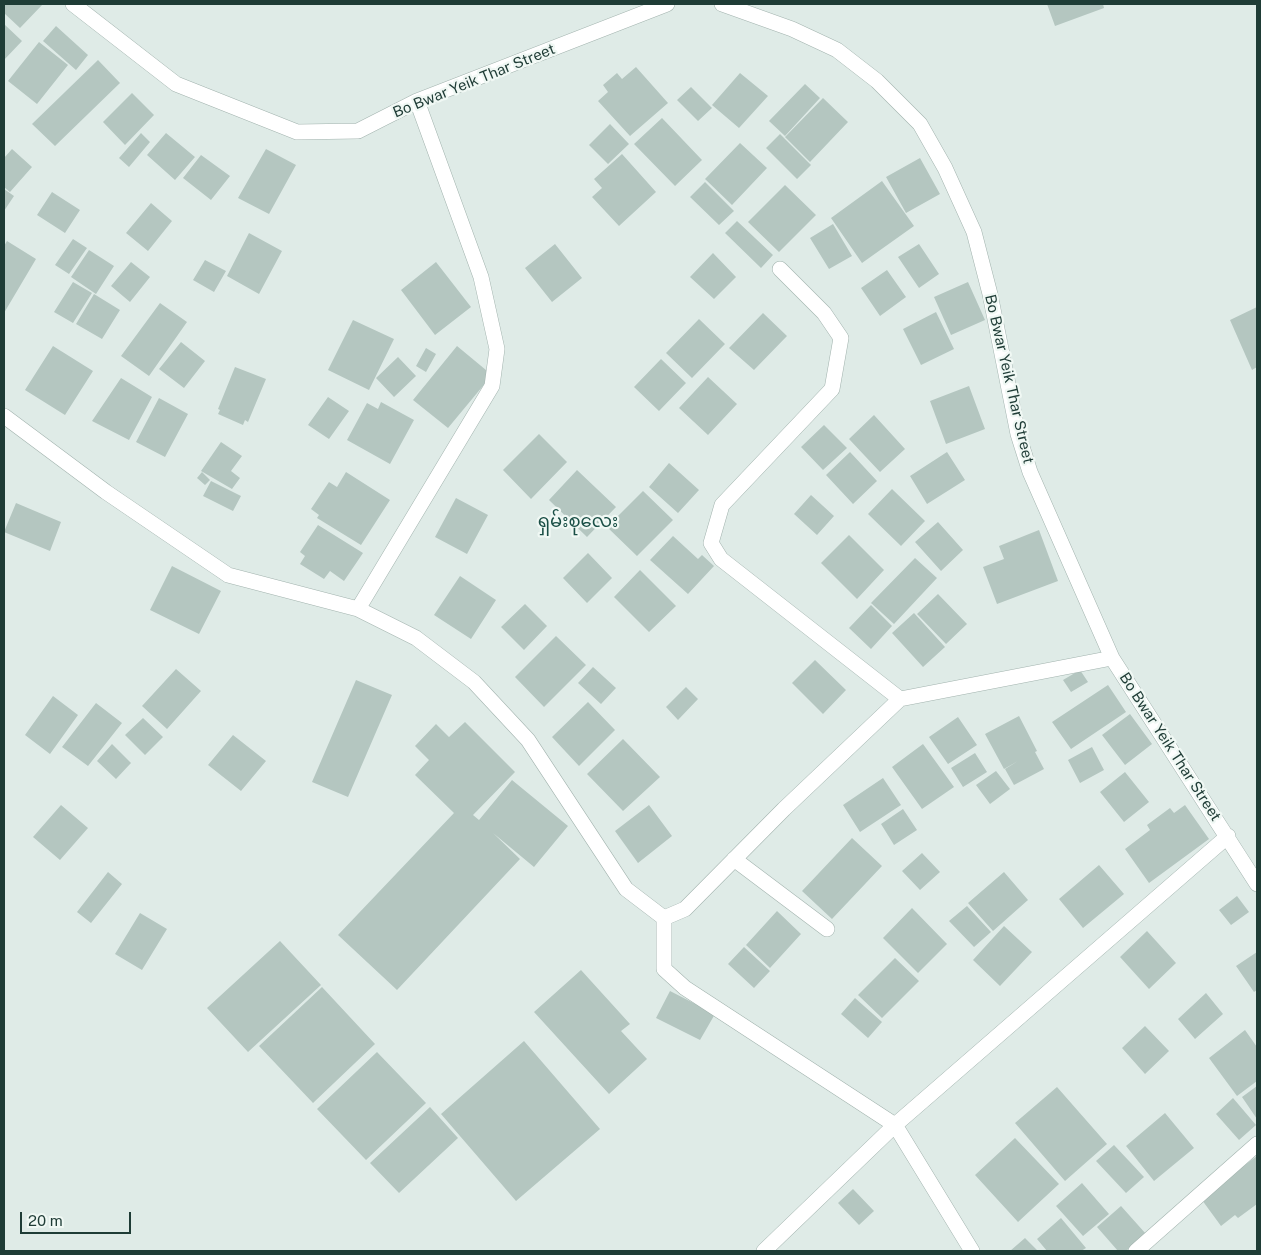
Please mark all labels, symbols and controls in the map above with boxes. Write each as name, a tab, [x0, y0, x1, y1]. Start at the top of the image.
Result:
street label: Bo Bwar Yeik Thar Street	[390, 40, 558, 122]
street label: Bo Bwar Yeik Thar Street	[981, 293, 1037, 465]
district label: ရှမ်းစုလေး	[538, 510, 618, 532]
street label: Bo Bwar Yeik Thar Street	[1115, 669, 1225, 825]
scale bar	[22, 1202, 134, 1234]
text: 20 m	[28, 1212, 63, 1229]

